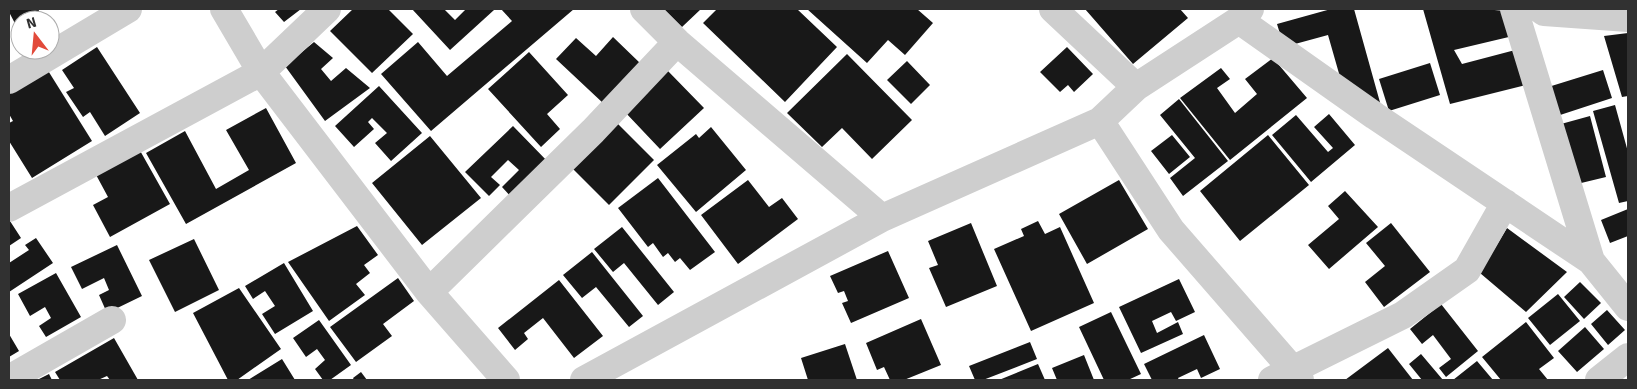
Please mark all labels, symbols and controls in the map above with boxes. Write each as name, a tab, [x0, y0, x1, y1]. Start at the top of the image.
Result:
north arrow	[10, 10, 60, 60]
text: N	[25, 13, 39, 32]

